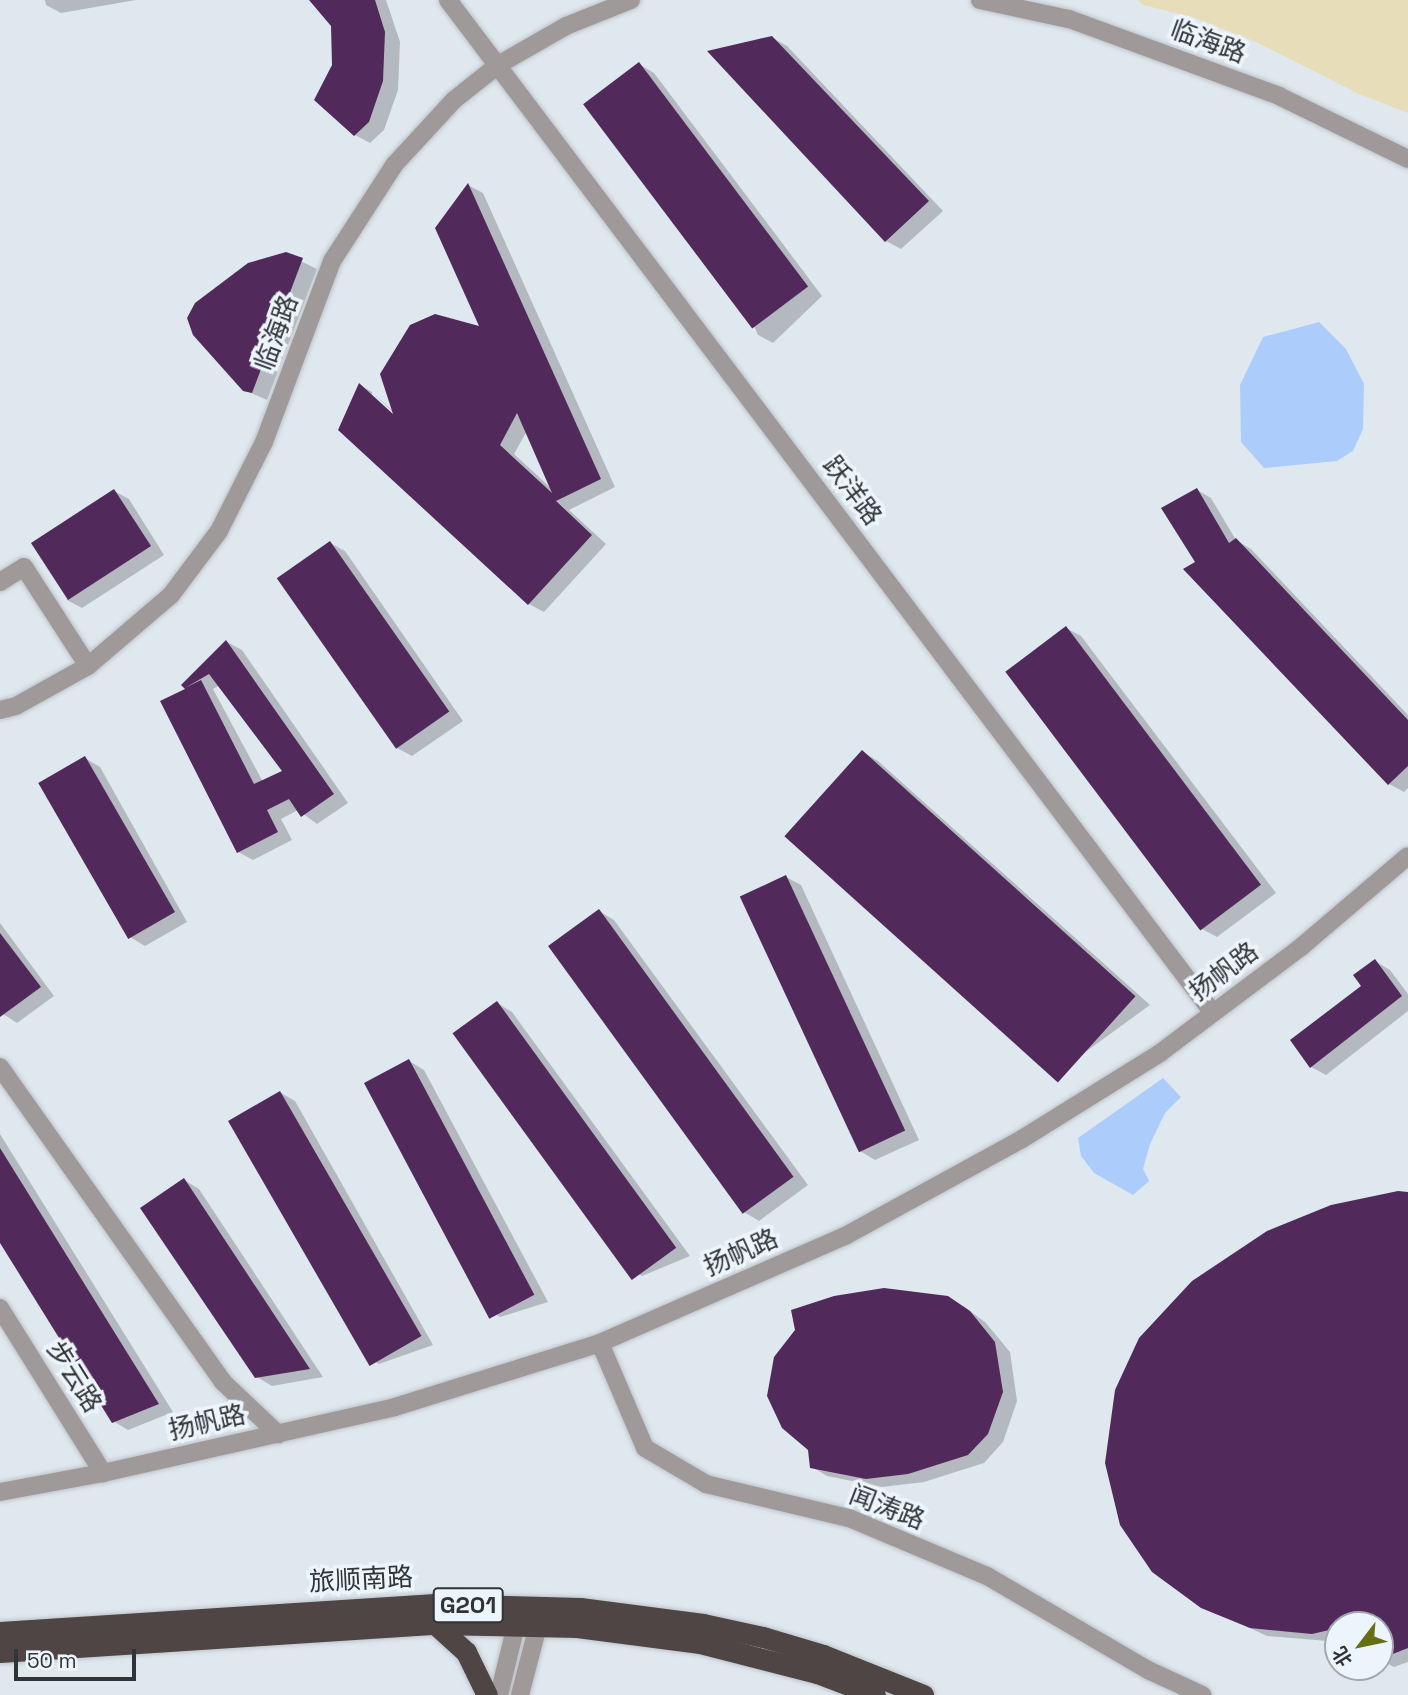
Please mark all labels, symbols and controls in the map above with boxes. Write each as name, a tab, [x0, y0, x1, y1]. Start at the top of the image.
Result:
street label: 临海路	[1166, 14, 1250, 70]
street label: 临海路	[249, 291, 305, 375]
street label: 跃洋路	[816, 450, 888, 532]
street label: 扬帆路	[1183, 936, 1265, 1008]
street label: 扬帆路	[699, 1223, 783, 1283]
street label: 步云路	[40, 1336, 108, 1418]
street label: 扬帆路	[165, 1399, 249, 1447]
street label: 闻涛路	[845, 1479, 929, 1537]
street label: 旅顺南路	[308, 1562, 414, 1598]
road number: G201	[431, 1584, 505, 1625]
north arrow	[1324, 1611, 1394, 1681]
scale bar	[18, 1636, 140, 1680]
text: 北	[1327, 1642, 1358, 1671]
text: 50 m	[27, 1647, 77, 1674]

